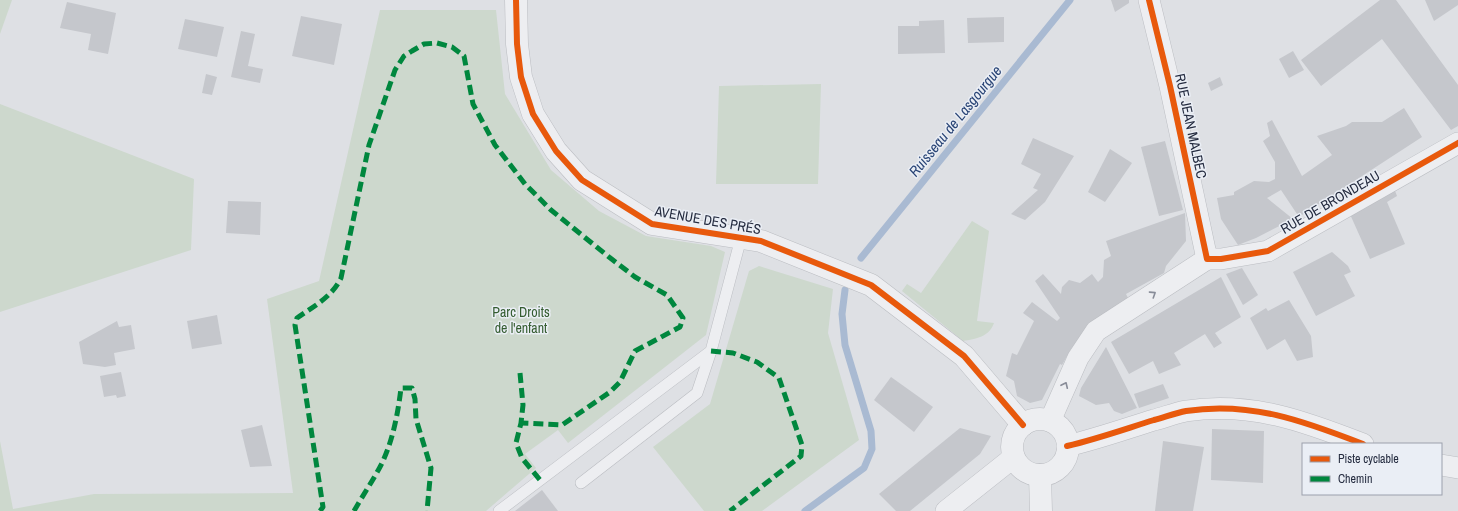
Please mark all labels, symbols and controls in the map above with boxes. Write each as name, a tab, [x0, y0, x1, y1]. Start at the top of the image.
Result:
water label: Ruisseau de Lasgourgue	[904, 61, 1007, 181]
street label: RUE JEAN MALBEC	[1171, 72, 1211, 180]
street label: RUE DE BRONDEAU	[1277, 166, 1383, 238]
street label: AVENUE DES PRÉS	[652, 202, 763, 238]
one-way arrow	[1149, 291, 1156, 299]
park label: Parc Droits de l'enfant	[492, 303, 550, 337]
one-way arrow	[1060, 382, 1068, 389]
legend	[1302, 443, 1442, 495]
text: Piste cyclable	[1338, 451, 1399, 467]
text: Chemin	[1338, 471, 1372, 487]

